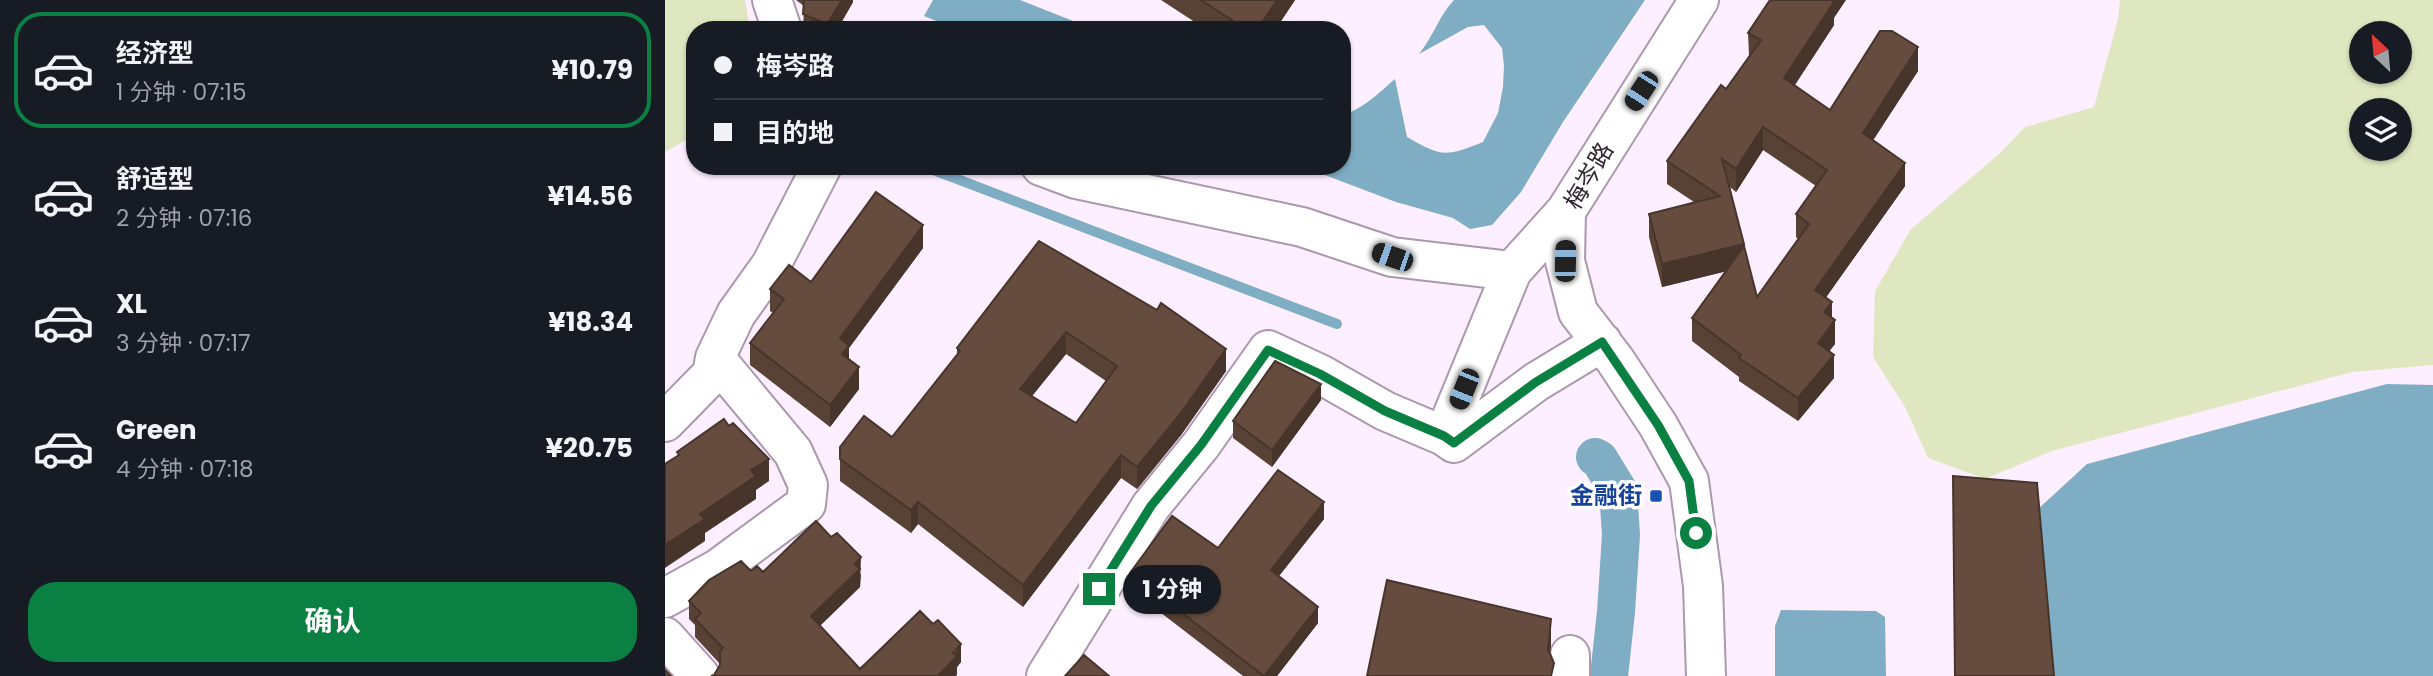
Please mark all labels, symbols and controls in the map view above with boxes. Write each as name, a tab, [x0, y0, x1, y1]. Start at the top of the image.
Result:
north arrow	[2349, 21, 2411, 84]
map controls	[2349, 21, 2412, 161]
text: 经济型	[116, 35, 194, 71]
icon: car	[32, 39, 95, 102]
text: 梅岑路	[756, 48, 834, 84]
text: ¥10.79	[552, 52, 633, 88]
car	[1621, 68, 1662, 114]
text: 1 分钟 · 07:15	[116, 76, 246, 108]
button: layers	[2349, 98, 2412, 161]
text: 目的地	[756, 115, 834, 151]
street label: 梅岑路	[1556, 136, 1621, 215]
text: 舒适型	[116, 161, 194, 197]
icon: car	[32, 165, 95, 228]
text: ¥14.56	[547, 178, 633, 214]
text: 2 分钟 · 07:16	[116, 202, 252, 234]
car	[1369, 240, 1416, 274]
car	[1555, 240, 1576, 282]
text: XL	[116, 286, 147, 322]
icon: car	[32, 291, 95, 354]
text: ¥18.34	[548, 304, 633, 340]
text: 3 分钟 · 07:17	[116, 327, 251, 359]
car	[1447, 366, 1482, 412]
text: Green	[116, 412, 197, 448]
icon: car	[32, 417, 95, 480]
text: ¥20.75	[546, 430, 633, 466]
text: 4 分钟 · 07:18	[116, 453, 254, 485]
place label: 金融街	[1570, 479, 1642, 512]
marker: 金融街	[1648, 488, 1664, 504]
route start	[1680, 517, 1712, 549]
callout: 1 分钟	[1123, 564, 1221, 614]
route end	[1083, 573, 1115, 605]
text: 1 分钟	[1142, 573, 1202, 605]
button: 确认	[28, 582, 637, 662]

